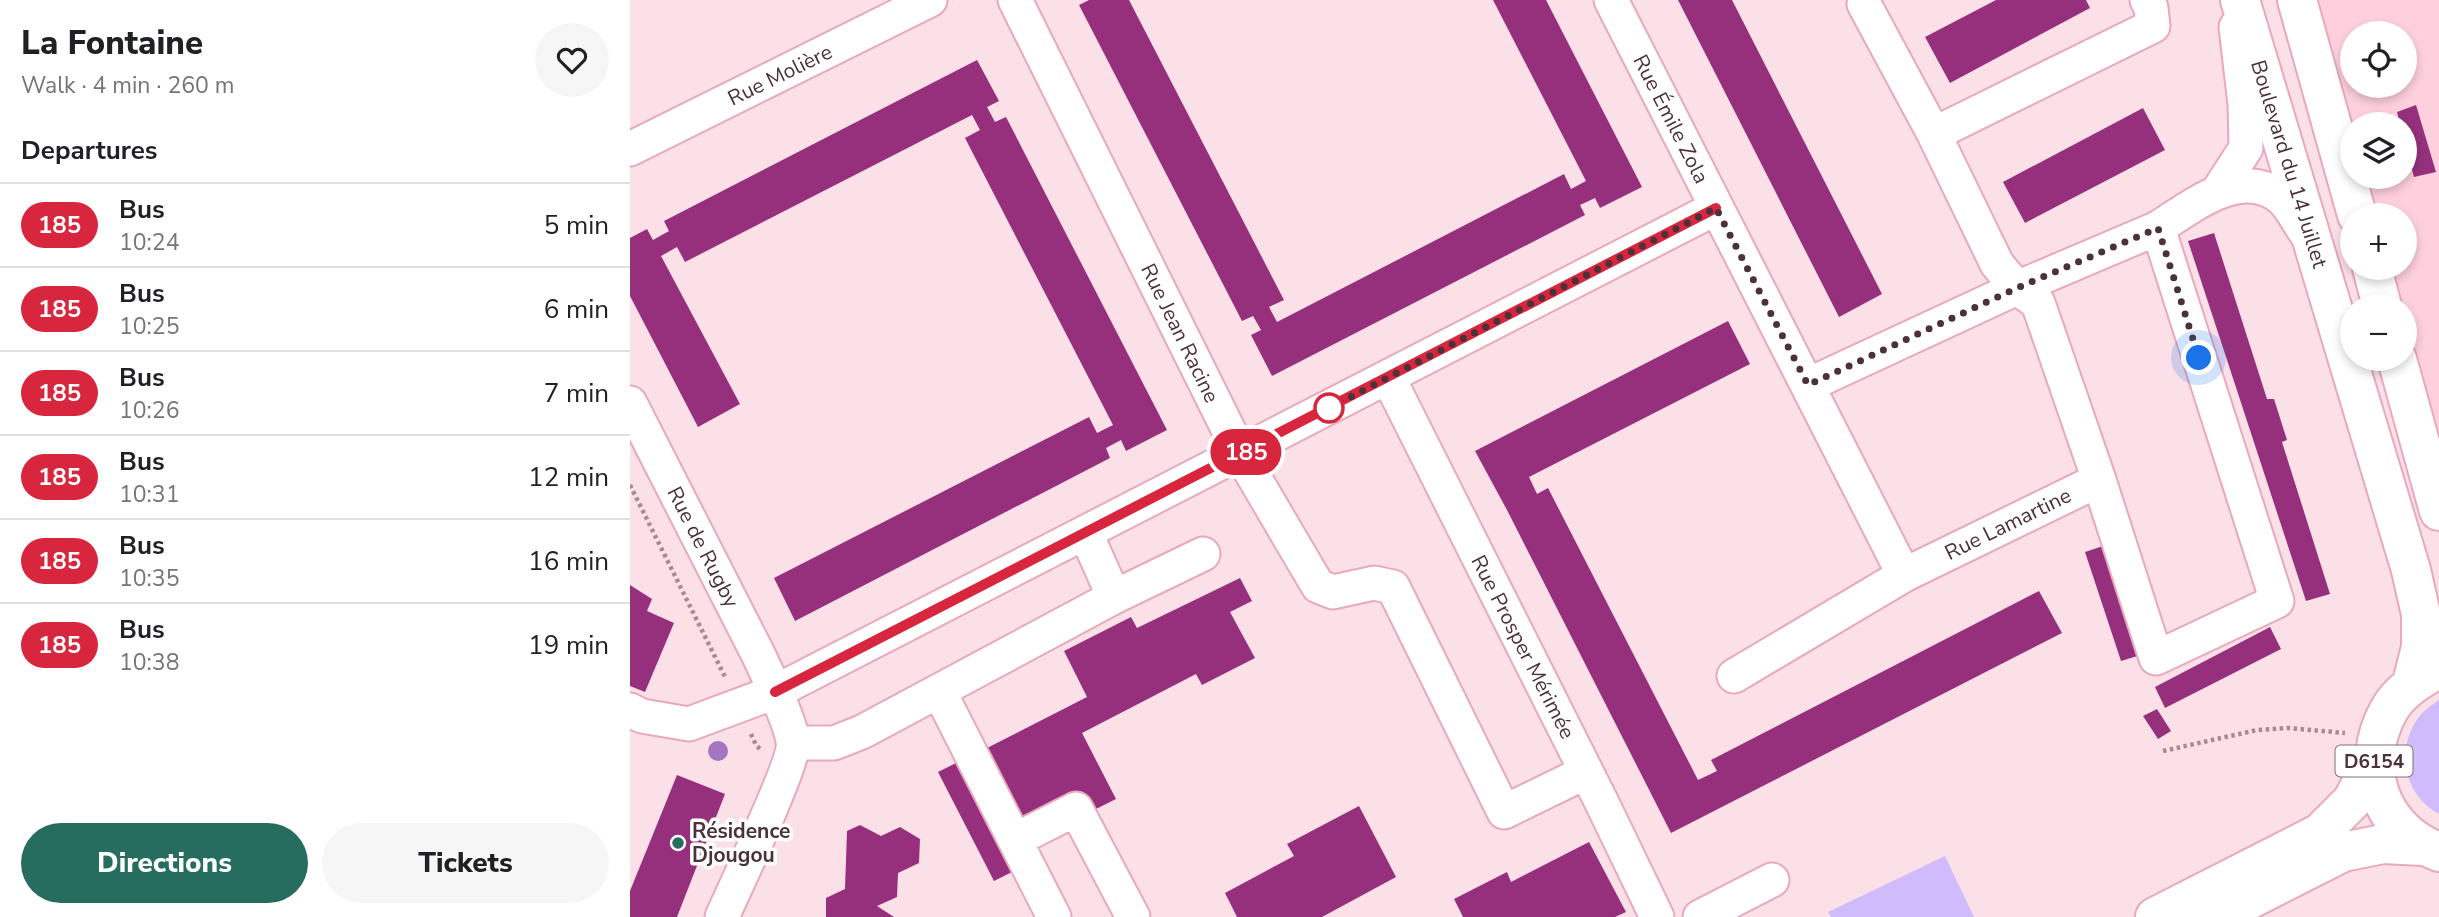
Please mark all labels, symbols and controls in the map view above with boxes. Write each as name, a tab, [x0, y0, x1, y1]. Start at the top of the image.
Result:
text: La Fontaine	[21, 21, 203, 66]
map controls	[2340, 21, 2417, 371]
button: locate	[2340, 21, 2417, 98]
button: heart	[535, 23, 609, 97]
street label: Rue Molière	[723, 38, 837, 112]
street label: Rue Émile Zola	[1626, 50, 1716, 188]
street label: Boulevard du 14 Juillet	[2244, 57, 2334, 272]
text: Walk · 4 min · 260 m	[21, 70, 234, 101]
button: layers	[2340, 112, 2417, 189]
text: Departures	[21, 133, 157, 168]
text: Bus	[119, 192, 165, 227]
button: +	[2340, 203, 2417, 280]
text: 5 min	[544, 208, 609, 243]
text: 185	[38, 209, 81, 241]
text: 10:24	[119, 227, 179, 258]
street label: Rue Jean Racine	[1134, 259, 1226, 407]
text: Bus	[119, 276, 165, 311]
text: 6 min	[544, 292, 609, 327]
text: 185	[38, 293, 81, 325]
button: −	[2340, 294, 2417, 371]
text: 10:25	[119, 311, 179, 342]
your location	[2181, 340, 2216, 375]
text: Bus	[119, 360, 165, 395]
text: 7 min	[544, 376, 609, 411]
text: 185	[38, 377, 81, 409]
unlabelled marker	[1314, 393, 1344, 423]
text: 10:26	[119, 395, 179, 426]
line badge: 185	[1206, 429, 1286, 475]
text: 185	[1224, 436, 1268, 468]
text: Bus	[119, 444, 165, 479]
text: 12 min	[528, 460, 609, 495]
text: 185	[38, 461, 81, 493]
text: 10:31	[119, 479, 179, 510]
street label: Rue Lamartine	[1940, 481, 2076, 567]
street label: Rue de Rugby	[661, 482, 746, 612]
text: Bus	[119, 528, 165, 563]
text: 16 min	[528, 544, 609, 579]
text: 185	[38, 545, 81, 577]
street label: Rue Prosper Mérimée	[1464, 550, 1582, 744]
text: 10:35	[119, 563, 179, 594]
text: Bus	[119, 612, 165, 647]
text: 19 min	[528, 628, 609, 663]
text: 185	[38, 629, 81, 661]
text: 10:38	[119, 647, 179, 678]
road number: D6154	[2336, 746, 2412, 776]
place label: Résidence Djougou	[692, 817, 790, 869]
button: Directions	[21, 823, 308, 903]
button: Tickets	[322, 823, 609, 903]
marker: Résidence Djougou	[670, 835, 686, 851]

